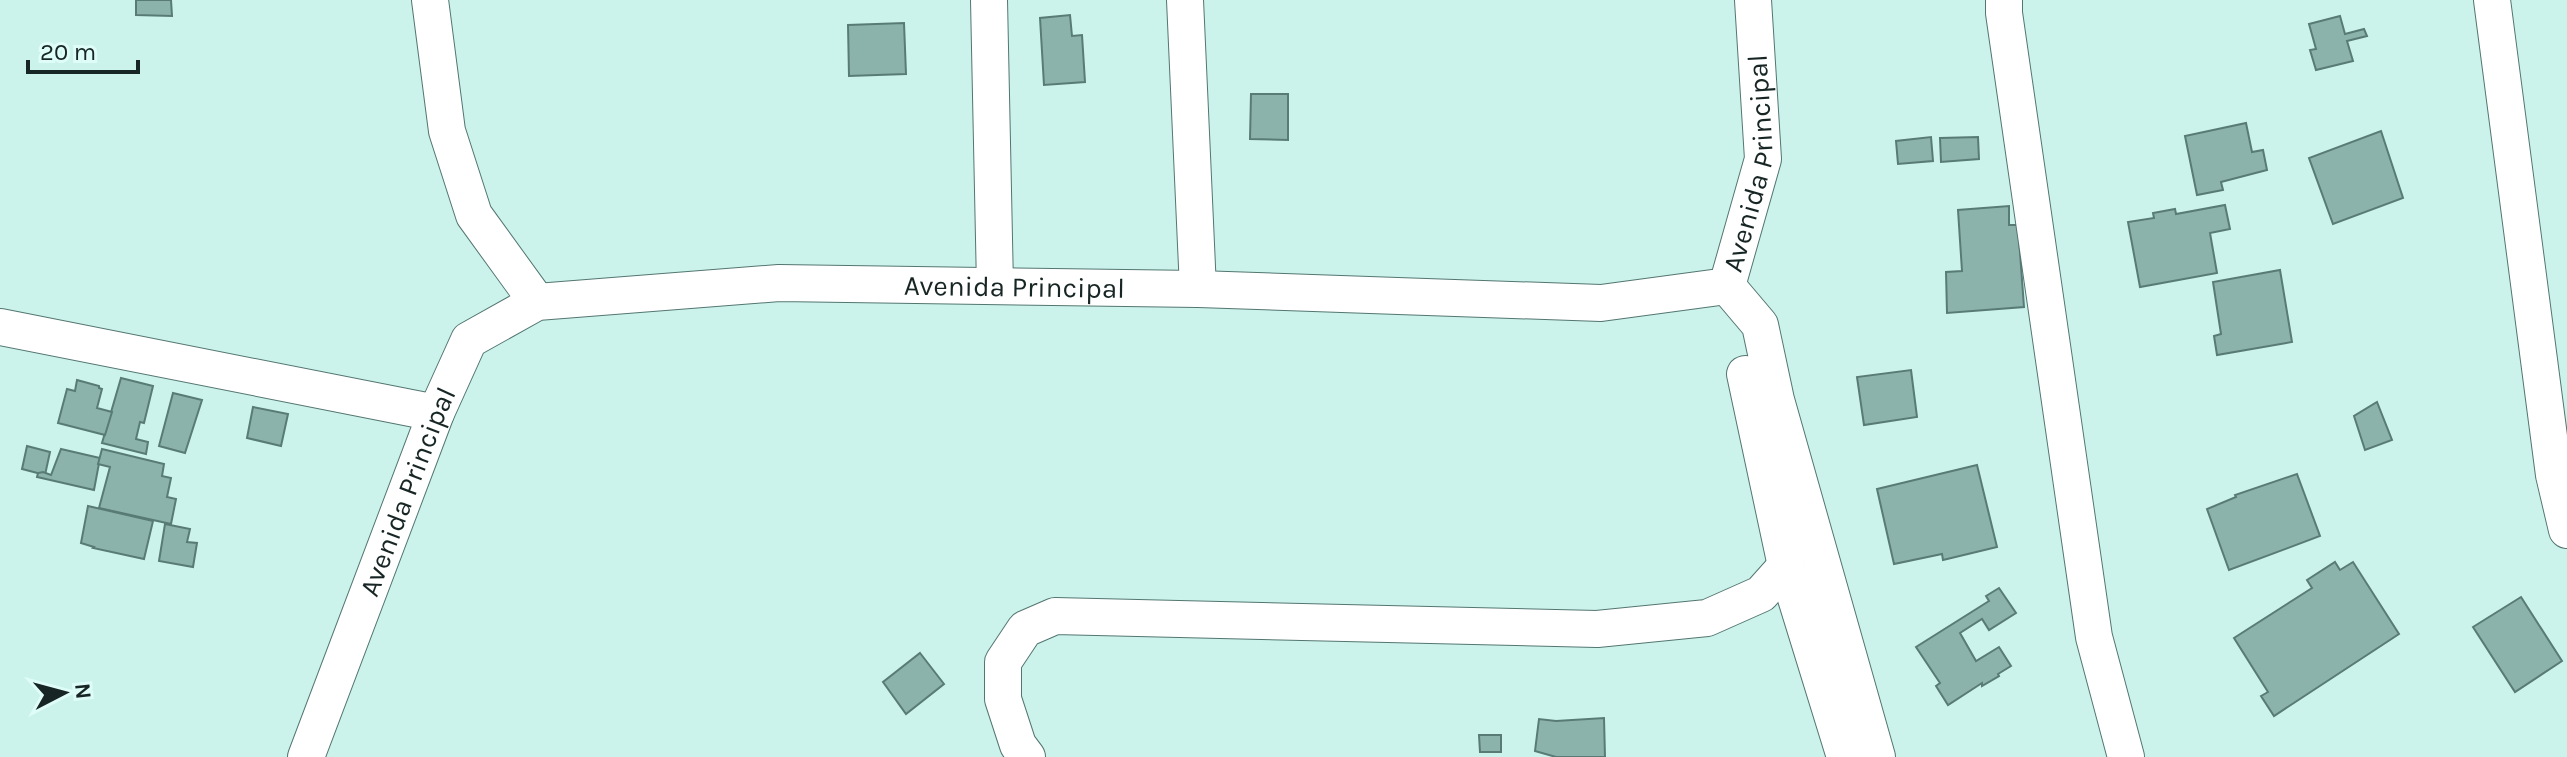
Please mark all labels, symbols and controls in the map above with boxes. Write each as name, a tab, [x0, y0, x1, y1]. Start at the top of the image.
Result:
scale bar	[28, 24, 138, 74]
text: 20 m	[40, 38, 96, 66]
street label: Avenida Principal	[1715, 53, 1781, 276]
street label: Avenida Principal	[904, 268, 1125, 304]
street label: Avenida Principal	[352, 382, 462, 601]
north arrow	[24, 653, 104, 733]
text: N	[69, 682, 97, 700]

